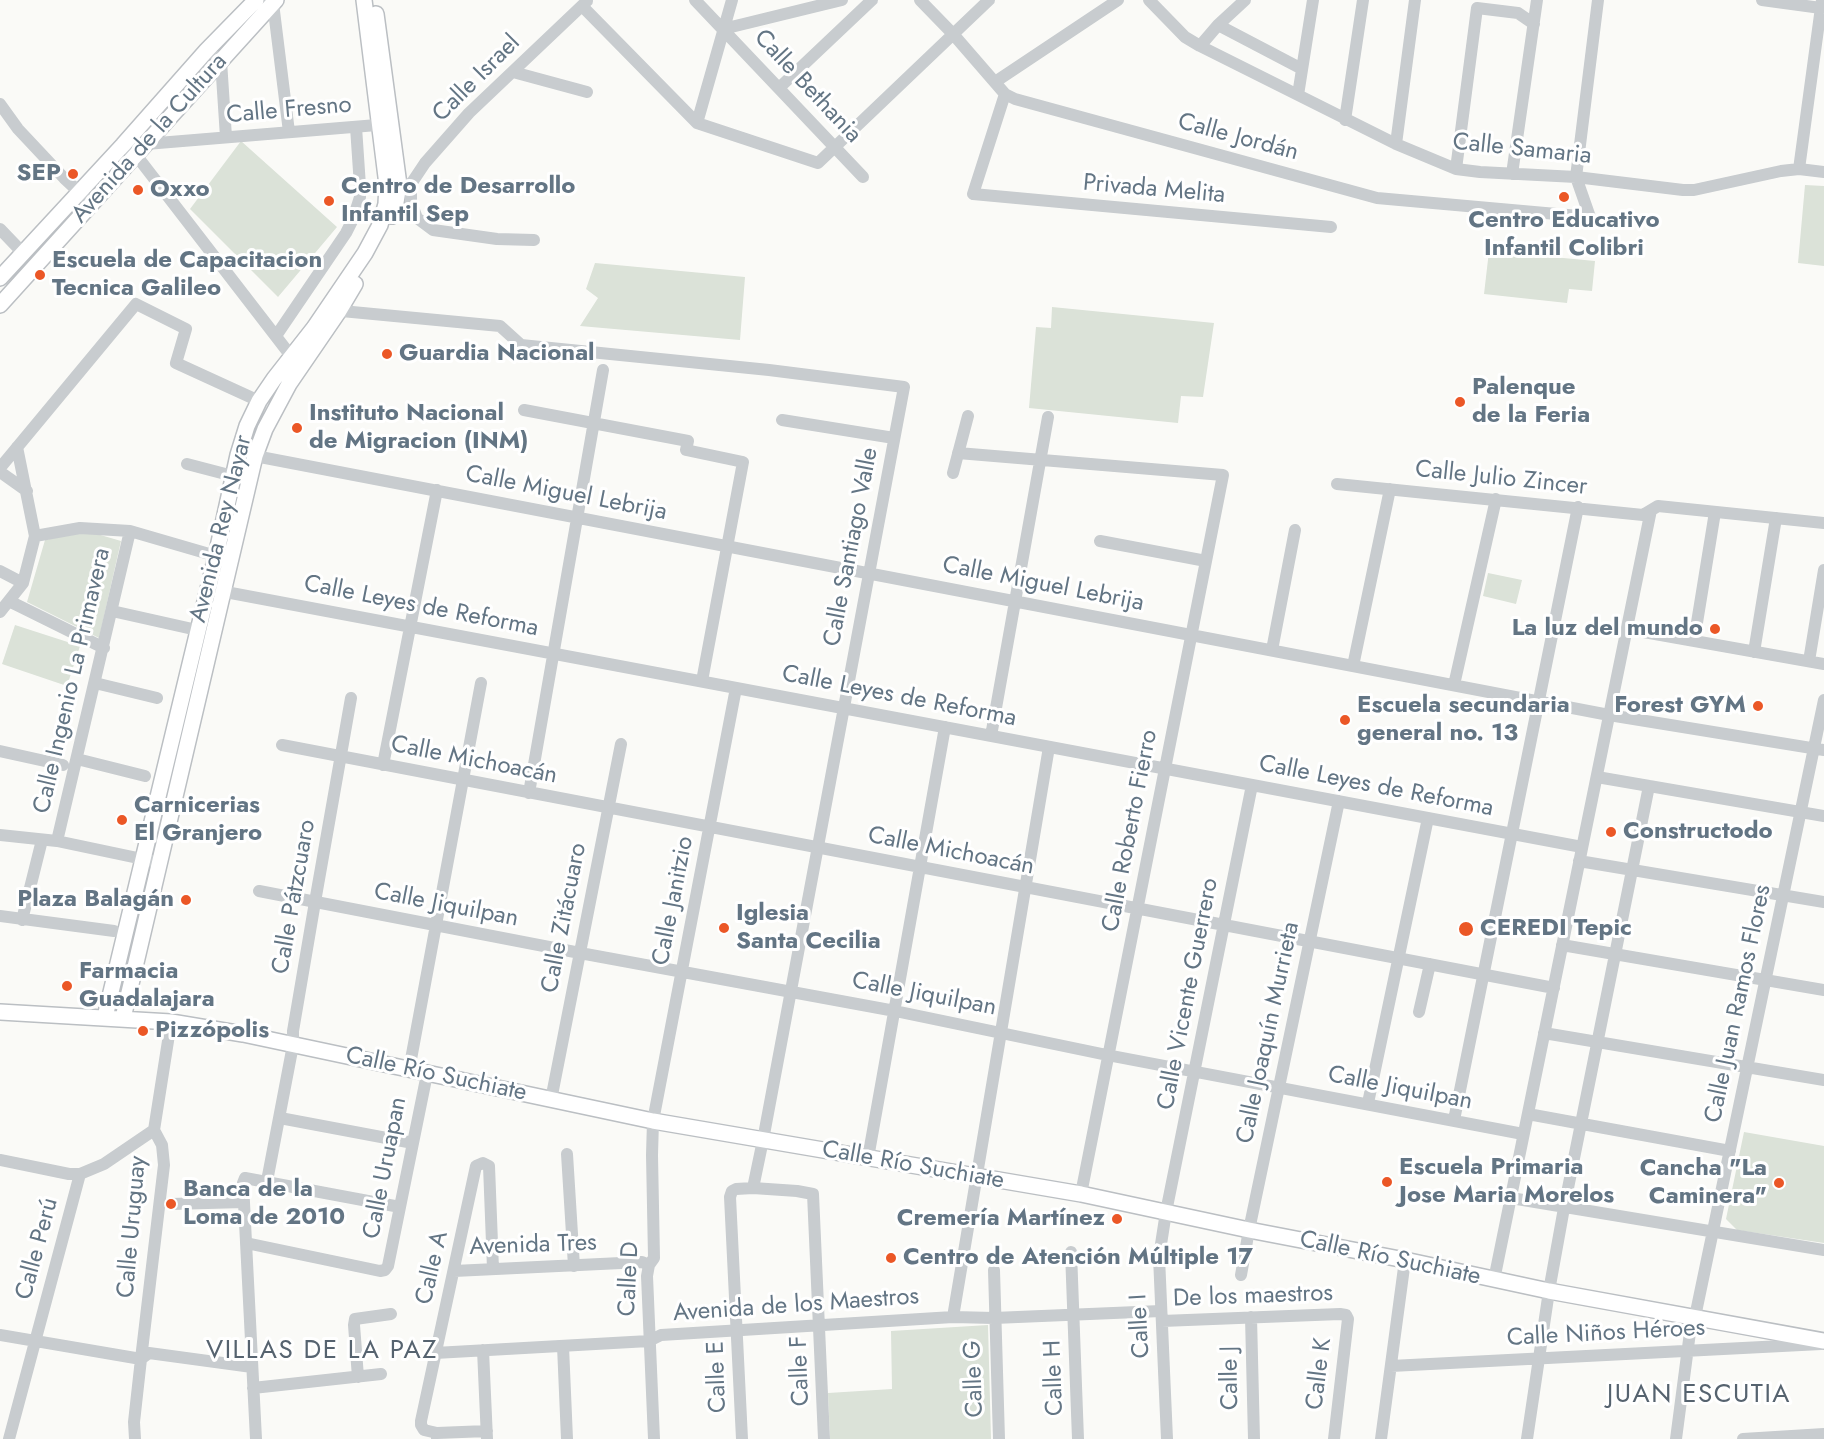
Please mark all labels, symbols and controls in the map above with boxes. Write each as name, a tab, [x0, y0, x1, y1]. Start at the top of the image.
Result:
street label: Calle Bethania	[747, 24, 867, 150]
street label: Calle Israel	[427, 29, 527, 129]
street label: Avenida de la Cultura	[66, 48, 234, 230]
street label: Calle Fresno	[225, 91, 353, 131]
street label: Calle Jordán	[1175, 108, 1301, 168]
street label: Calle Samaria	[1451, 128, 1593, 172]
place label: SEP	[17, 160, 61, 188]
marker: SEP	[66, 167, 80, 181]
street label: Privada Melita	[1082, 169, 1226, 211]
place label: Centro de Desarrollo Infantil Sep	[341, 173, 576, 229]
place label: Oxxo	[150, 176, 210, 204]
marker: Oxxo	[131, 183, 145, 197]
marker: Centro Educativo Infantil Colibri	[1557, 190, 1571, 204]
marker: Centro de Desarrollo Infantil Sep	[322, 194, 336, 208]
place label: Centro Educativo Infantil Colibri	[1468, 207, 1660, 263]
place label: Escuela de Capacitacion Tecnica Galileo	[52, 247, 322, 303]
marker: Escuela de Capacitacion Tecnica Galileo	[33, 268, 47, 282]
place label: Guardia Nacional	[399, 340, 595, 368]
marker: Guardia Nacional	[380, 347, 394, 361]
place label: Palenque de la Feria	[1472, 374, 1590, 430]
marker: Palenque de la Feria	[1453, 395, 1467, 409]
place label: Instituto Nacional de Migracion (INM)	[309, 400, 528, 456]
marker: Instituto Nacional de Migracion (INM)	[290, 421, 304, 435]
street label: Avenida Rey Nayar	[185, 432, 259, 626]
street label: Calle Santiago Valle	[819, 445, 885, 649]
street label: Calle Julio Zincer	[1413, 456, 1589, 502]
street label: Calle Miguel Lebrija	[463, 460, 669, 528]
street label: Calle Ingenio La Primavera	[28, 546, 118, 816]
street label: Calle Miguel Lebrija	[940, 551, 1146, 619]
street label: Calle Leyes de Reforma	[301, 570, 541, 644]
place label: La luz del mundo	[1512, 615, 1703, 643]
marker: La luz del mundo	[1708, 622, 1722, 636]
street label: Calle Leyes de Reforma	[779, 660, 1019, 734]
place label: Escuela secundaria general no. 13	[1357, 692, 1570, 748]
place label: Forest GYM	[1614, 692, 1746, 720]
marker: Forest GYM	[1751, 699, 1765, 713]
marker: Escuela secundaria general no. 13	[1338, 713, 1352, 727]
street label: Calle Roberto Fierro	[1097, 728, 1165, 934]
street label: Calle Michoacán	[388, 731, 560, 791]
street label: Calle Leyes de Reforma	[1256, 750, 1496, 824]
place label: Carnicerias El Granjero	[134, 792, 262, 848]
marker: Carnicerias El Granjero	[115, 813, 129, 827]
street label: Calle Pátzcuaro	[267, 817, 323, 977]
place label: Constructodo	[1623, 818, 1773, 846]
street label: Calle Michoacán	[865, 822, 1037, 882]
marker: Constructodo	[1604, 825, 1618, 839]
street label: Calle Janitzio	[647, 834, 701, 968]
street label: Calle Zitácuaro	[536, 841, 594, 995]
street label: Calle Vicente Guerrero	[1152, 876, 1226, 1112]
street label: Calle Jiquilpan	[371, 878, 521, 934]
street label: Calle Juan Ramos Flores	[1700, 882, 1778, 1126]
place label: Plaza Balagán	[17, 886, 174, 914]
marker: Plaza Balagán	[179, 893, 193, 907]
place label: Iglesia Santa Cecilia	[736, 900, 881, 956]
place label: CEREDI Tepic	[1480, 915, 1632, 943]
street label: Calle Joaquín Murrieta	[1231, 920, 1307, 1146]
marker: CEREDI Tepic	[1457, 920, 1475, 938]
marker: Iglesia Santa Cecilia	[717, 921, 731, 935]
place label: Farmacia Guadalajara	[79, 958, 215, 1014]
street label: Calle Jiquilpan	[849, 967, 999, 1023]
marker: Farmacia Guadalajara	[60, 979, 74, 993]
place label: Pizzópolis	[155, 1017, 269, 1045]
marker: Pizzópolis	[136, 1024, 150, 1038]
street label: Calle Río Suchiate	[343, 1042, 529, 1108]
street label: Calle Jiquilpan	[1325, 1061, 1475, 1117]
street label: Calle Uruapan	[358, 1095, 414, 1241]
street label: Calle Río Suchiate	[820, 1136, 1006, 1196]
place label: Escuela Primaria Jose Maria Morelos	[1399, 1154, 1614, 1210]
street label: Calle Uruguay	[112, 1155, 154, 1299]
place label: Cancha "La Caminera"	[1640, 1155, 1767, 1211]
marker: Escuela Primaria Jose Maria Morelos	[1380, 1175, 1394, 1189]
place label: Banca de la Loma de 2010	[183, 1176, 345, 1232]
marker: Cancha "La Caminera"	[1772, 1176, 1786, 1190]
street label: Calle Perú	[11, 1195, 65, 1303]
marker: Banca de la Loma de 2010	[164, 1197, 178, 1211]
place label: Cremería Martínez	[897, 1205, 1105, 1233]
marker: Cremería Martínez	[1110, 1212, 1124, 1226]
street label: Calle Río Suchiate	[1297, 1226, 1483, 1292]
street label: Calle A	[411, 1229, 455, 1307]
street label: Avenida Tres	[469, 1229, 597, 1263]
street label: Calle D	[614, 1241, 646, 1317]
place label: Centro de Atención Múltiple 17	[903, 1244, 1253, 1272]
marker: Centro de Atención Múltiple 17	[884, 1251, 898, 1265]
street label: De los maestros	[1173, 1280, 1333, 1314]
street label: Avenida de los Maestros	[672, 1283, 920, 1329]
street label: Calle I	[1125, 1293, 1157, 1359]
street label: Calle Niños Héroes	[1506, 1314, 1706, 1354]
street label: Calle F	[785, 1335, 817, 1407]
district label: VILLAS DE LA PAZ	[206, 1336, 438, 1368]
street label: Calle K	[1301, 1336, 1339, 1412]
street label: Calle G	[959, 1340, 991, 1418]
street label: Calle H	[1039, 1340, 1071, 1416]
street label: Calle E	[702, 1341, 734, 1413]
street label: Calle J	[1216, 1346, 1246, 1410]
district label: JUAN ESCUTIA	[1607, 1380, 1791, 1412]

